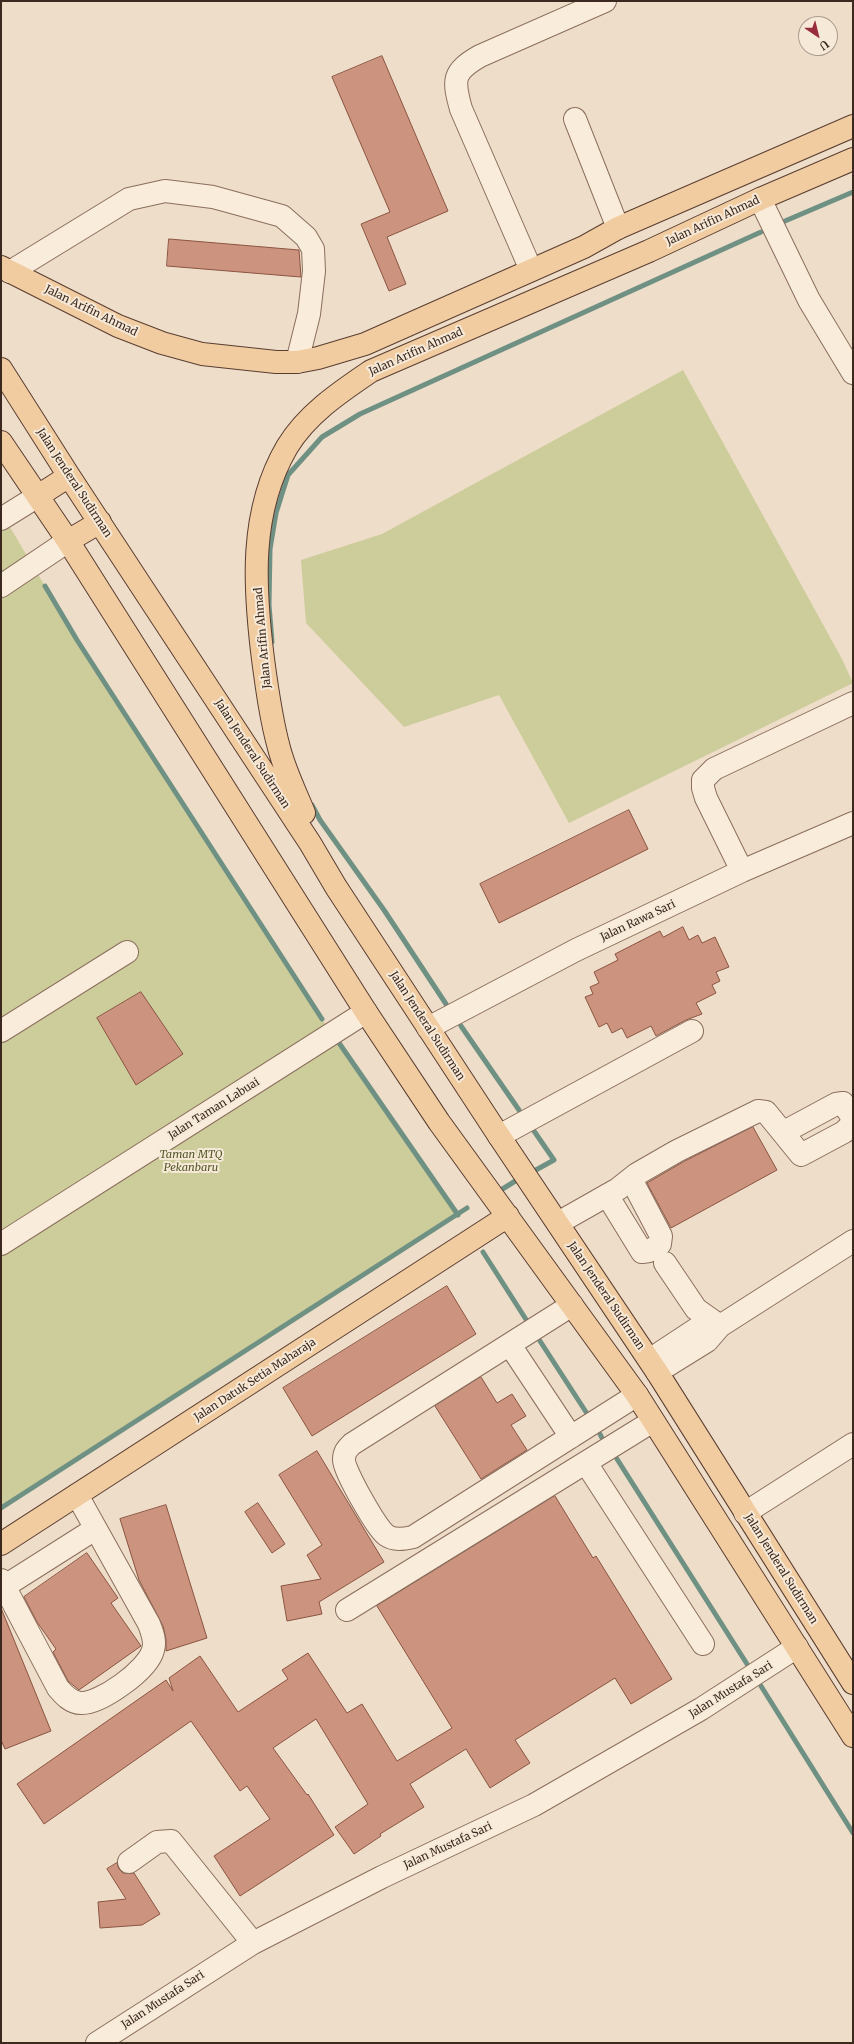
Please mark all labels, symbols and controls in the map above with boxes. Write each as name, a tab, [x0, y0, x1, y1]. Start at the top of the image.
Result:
north arrow	[798, 16, 838, 56]
text: U	[817, 37, 832, 53]
street label: Jalan Arifin Ahmad	[664, 194, 762, 248]
street label: Jalan Arifin Ahmad	[42, 283, 140, 339]
street label: Jalan Arifin Ahmad	[367, 325, 465, 379]
street label: Jalan Jenderal Sudirman	[34, 426, 114, 540]
street label: Jalan Arifin Ahmad	[252, 587, 274, 689]
street label: Jalan Jenderal Sudirman	[212, 697, 292, 811]
street label: Jalan Rawa Sari	[598, 898, 678, 944]
street label: Jalan Jenderal Sudirman	[387, 969, 467, 1083]
street label: Jalan Taman Labuai	[166, 1076, 262, 1142]
park label: Taman MTQ Pekanbaru	[159, 1148, 223, 1174]
street label: Jalan Jenderal Sudirman	[565, 1239, 647, 1353]
street label: Jalan Datuk Setia Maharaja	[192, 1336, 318, 1424]
street label: Jalan Jenderal Sudirman	[742, 1511, 820, 1627]
street label: Jalan Mustafa Sari	[687, 1659, 775, 1721]
street label: Jalan Mustafa Sari	[402, 1820, 494, 1872]
street label: Jalan Mustafa Sari	[119, 1968, 207, 2032]

